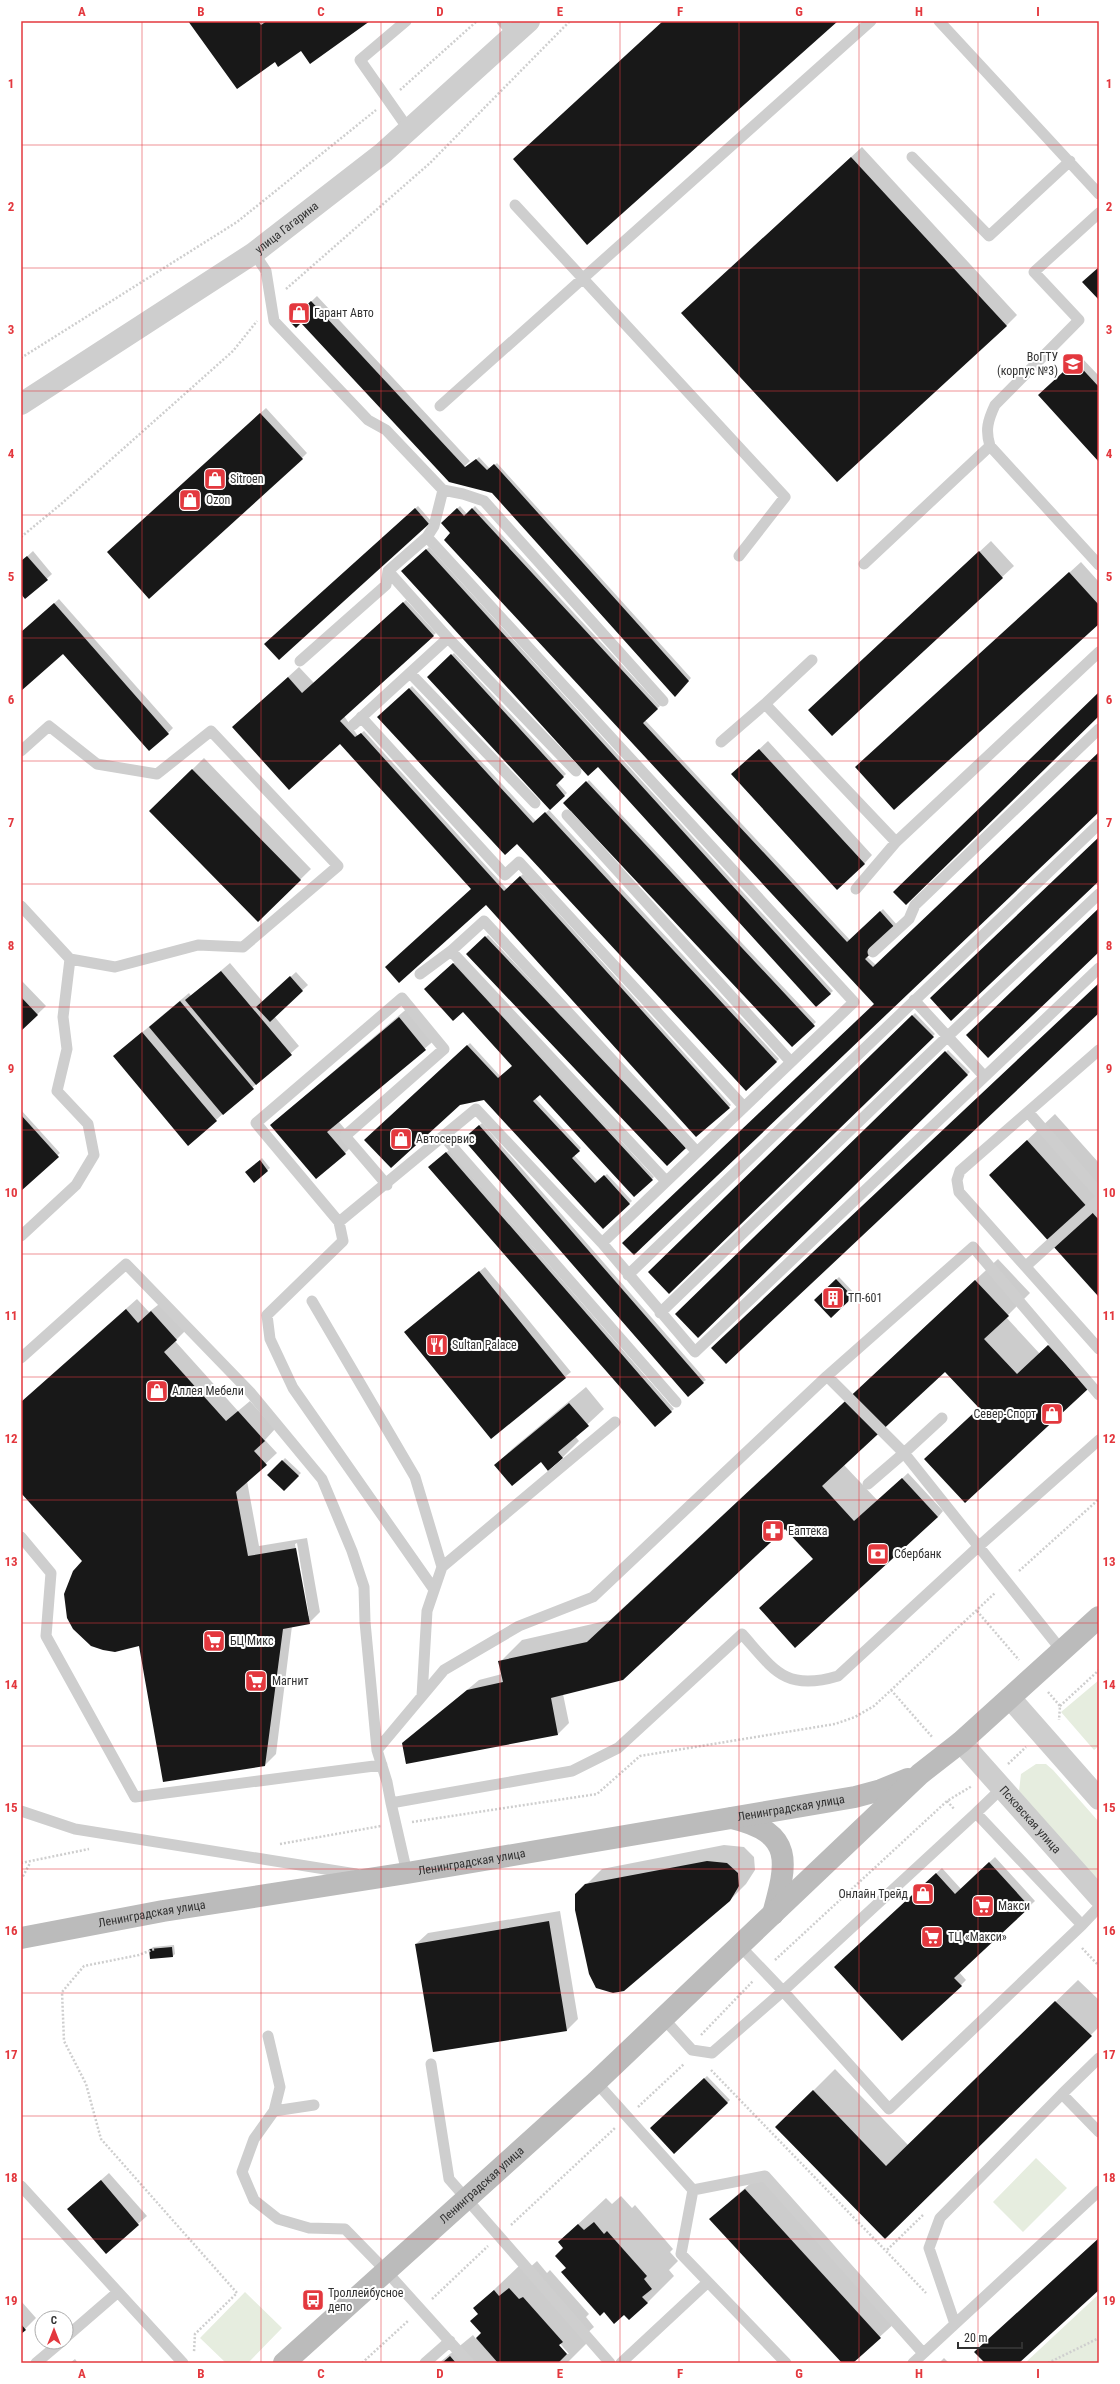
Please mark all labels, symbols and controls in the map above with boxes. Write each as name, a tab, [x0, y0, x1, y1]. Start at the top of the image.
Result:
text: A	[78, 4, 86, 19]
text: B	[197, 4, 205, 19]
text: C	[317, 4, 325, 19]
text: D	[436, 4, 444, 19]
text: E	[557, 4, 564, 19]
text: F	[677, 4, 683, 19]
text: G	[795, 4, 803, 19]
text: H	[915, 4, 923, 19]
text: I	[1036, 4, 1040, 19]
text: 1	[8, 76, 14, 91]
text: 1	[1106, 76, 1112, 91]
text: 2	[8, 199, 15, 214]
street label: улица Гагарина	[252, 199, 321, 257]
text: 2	[1106, 199, 1113, 214]
shop icon: Гарант Авто	[286, 300, 312, 326]
place label: Гарант Авто	[314, 306, 374, 320]
text: 3	[8, 322, 14, 337]
text: 3	[1106, 322, 1112, 337]
place label: ВоГТУ (корпус №3)	[997, 350, 1058, 378]
school or university icon: ВоГТУ (корпус №3)	[1060, 351, 1086, 377]
text: 4	[8, 446, 15, 461]
text: 4	[1106, 446, 1113, 461]
shop icon: Sitroen	[202, 466, 228, 492]
place label: Sitroen	[230, 472, 264, 486]
shop icon: Ozon	[177, 487, 203, 513]
place label: Ozon	[206, 493, 230, 507]
text: 5	[8, 569, 15, 584]
text: 5	[1106, 569, 1113, 584]
text: 6	[8, 692, 15, 707]
text: 6	[1106, 692, 1113, 707]
text: 7	[8, 815, 15, 830]
text: 7	[1106, 815, 1113, 830]
text: 8	[8, 938, 14, 953]
text: 8	[1106, 938, 1112, 953]
text: 9	[8, 1061, 14, 1076]
text: 9	[1106, 1061, 1112, 1076]
shop icon: Автосервис	[388, 1126, 414, 1152]
place label: Автосервис	[416, 1132, 475, 1146]
text: 10	[4, 1185, 18, 1200]
text: 10	[1102, 1185, 1116, 1200]
building icon: ТП-601	[820, 1285, 846, 1311]
place label: ТП-601	[848, 1291, 882, 1305]
text: 11	[4, 1308, 18, 1323]
text: 11	[1102, 1308, 1116, 1323]
restaurant icon: Sultan Palace	[424, 1332, 450, 1358]
place label: Sultan Palace	[452, 1338, 517, 1352]
shop icon: Аллея Мебели	[144, 1378, 170, 1404]
place label: Аллея Мебели	[172, 1384, 244, 1398]
shop icon: Север-Спорт	[1039, 1401, 1065, 1427]
place label: Север-Спорт	[974, 1407, 1036, 1421]
text: 12	[4, 1431, 18, 1446]
text: 12	[1102, 1431, 1116, 1446]
pharmacy icon: Еаптека	[760, 1518, 786, 1544]
place label: Еаптека	[788, 1524, 828, 1538]
bank icon: Сбербанк	[865, 1541, 891, 1567]
place label: Сбербанк	[894, 1547, 942, 1561]
text: 13	[4, 1554, 18, 1569]
text: 13	[1102, 1554, 1116, 1569]
supermarket icon: БЦ Микс	[201, 1628, 227, 1654]
place label: БЦ Микс	[230, 1634, 274, 1648]
supermarket icon: Магнит	[243, 1668, 269, 1694]
place label: Магнит	[272, 1674, 309, 1688]
text: 14	[4, 1677, 18, 1692]
text: 14	[1102, 1677, 1116, 1692]
street label: Псковская улица	[997, 1783, 1064, 1856]
street label: Ленинградская улица	[736, 1792, 846, 1824]
text: 15	[4, 1800, 18, 1815]
text: 15	[1102, 1800, 1116, 1815]
street label: Ленинградская улица	[417, 1846, 527, 1878]
shop icon: Онлайн Трейд	[910, 1881, 936, 1907]
place label: Онлайн Трейд	[838, 1887, 909, 1901]
supermarket icon: Макси	[970, 1893, 996, 1919]
street label: Ленинградская улица	[97, 1897, 207, 1930]
place label: Макси	[998, 1899, 1030, 1913]
text: 16	[4, 1923, 18, 1938]
text: 16	[1102, 1923, 1116, 1938]
supermarket icon: ТЦ «Макси»	[919, 1924, 945, 1950]
place label: ТЦ «Макси»	[948, 1930, 1007, 1944]
text: 17	[4, 2047, 18, 2062]
text: 17	[1102, 2047, 1116, 2062]
street label: Ленинградская улица	[437, 2143, 527, 2227]
text: 18	[4, 2170, 18, 2185]
text: 18	[1102, 2170, 1116, 2185]
place label: Троллейбусное депо	[328, 2286, 404, 2314]
bus stop icon: Троллейбусное депо	[300, 2287, 326, 2313]
text: 19	[4, 2293, 18, 2308]
text: 19	[1102, 2293, 1116, 2308]
north arrow	[34, 2310, 74, 2350]
text: С	[51, 2314, 57, 2327]
scale bar	[958, 2324, 1022, 2350]
text: 20 m	[964, 2331, 988, 2345]
text: A	[78, 2366, 86, 2381]
text: B	[197, 2366, 205, 2381]
text: C	[317, 2366, 325, 2381]
text: D	[436, 2366, 444, 2381]
text: E	[557, 2366, 564, 2381]
text: F	[677, 2366, 683, 2381]
text: G	[795, 2366, 803, 2381]
text: H	[915, 2366, 923, 2381]
text: I	[1036, 2366, 1040, 2381]

